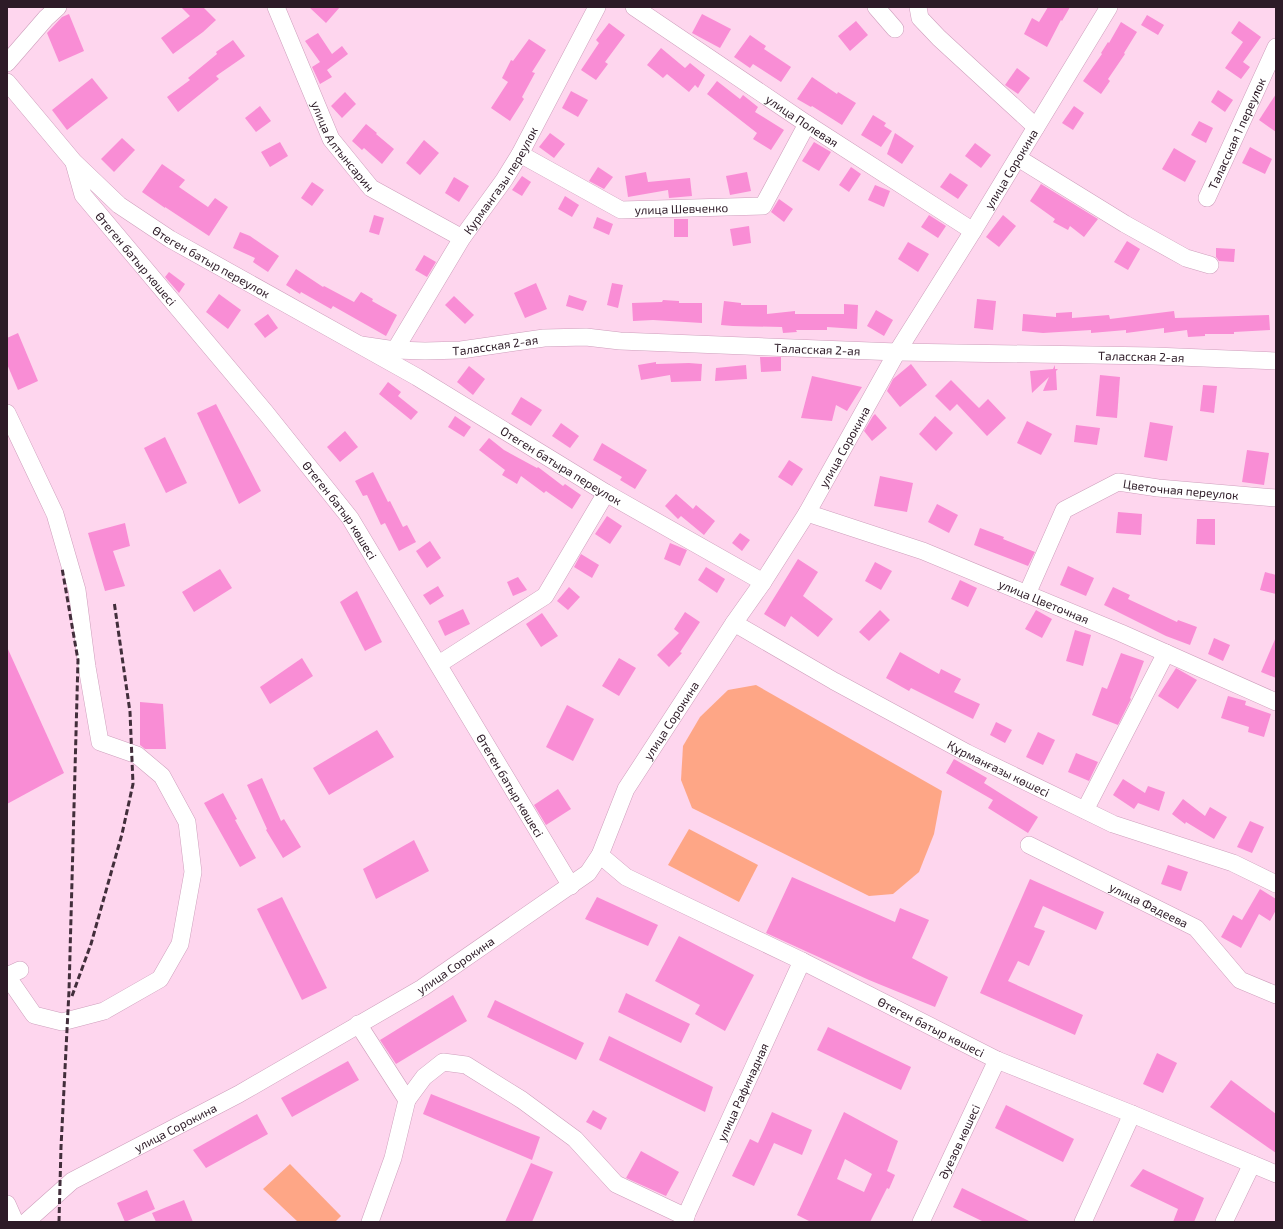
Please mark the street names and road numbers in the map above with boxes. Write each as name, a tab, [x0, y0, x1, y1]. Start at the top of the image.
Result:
street label: Таласская 1 переулок	[1205, 75, 1268, 192]
street label: улица Полевая	[763, 91, 841, 149]
street label: улица Алтынсарин	[308, 99, 377, 194]
street label: Курмангазы переулок	[460, 124, 540, 237]
street label: улица Сорокина	[981, 126, 1040, 212]
street label: улица Шевченко	[634, 200, 729, 218]
street label: Өтеген батыр көшесі	[93, 209, 179, 308]
street label: Өтеген батыр переулок	[150, 223, 273, 301]
street label: Таласская 2-ая	[452, 332, 539, 357]
street label: Таласская 2-ая	[774, 340, 861, 358]
street label: Таласская 2-ая	[1098, 348, 1185, 364]
street label: улица Сорокина	[816, 404, 872, 490]
street label: Отеген батыра переулок	[498, 423, 625, 508]
street label: Өтеген батыр көшесі	[300, 458, 380, 562]
street label: Цветочная переулок	[1122, 476, 1240, 502]
street label: улица Цветочная	[996, 576, 1091, 626]
street label: улица Сорокина	[640, 678, 701, 763]
street label: Өтеген батыр көшесі	[474, 731, 547, 839]
street label: Құрманғазы көшесі	[945, 737, 1052, 799]
street label: улица Фадеева	[1107, 879, 1191, 930]
street label: улица Сорокина	[414, 933, 497, 997]
street label: Өтеген батыр көшесі	[876, 994, 987, 1060]
street label: улица Рафинадная	[714, 1041, 771, 1144]
street label: улица Сорокина	[132, 1100, 219, 1155]
street label: Әуезов көшесі	[935, 1102, 982, 1181]

